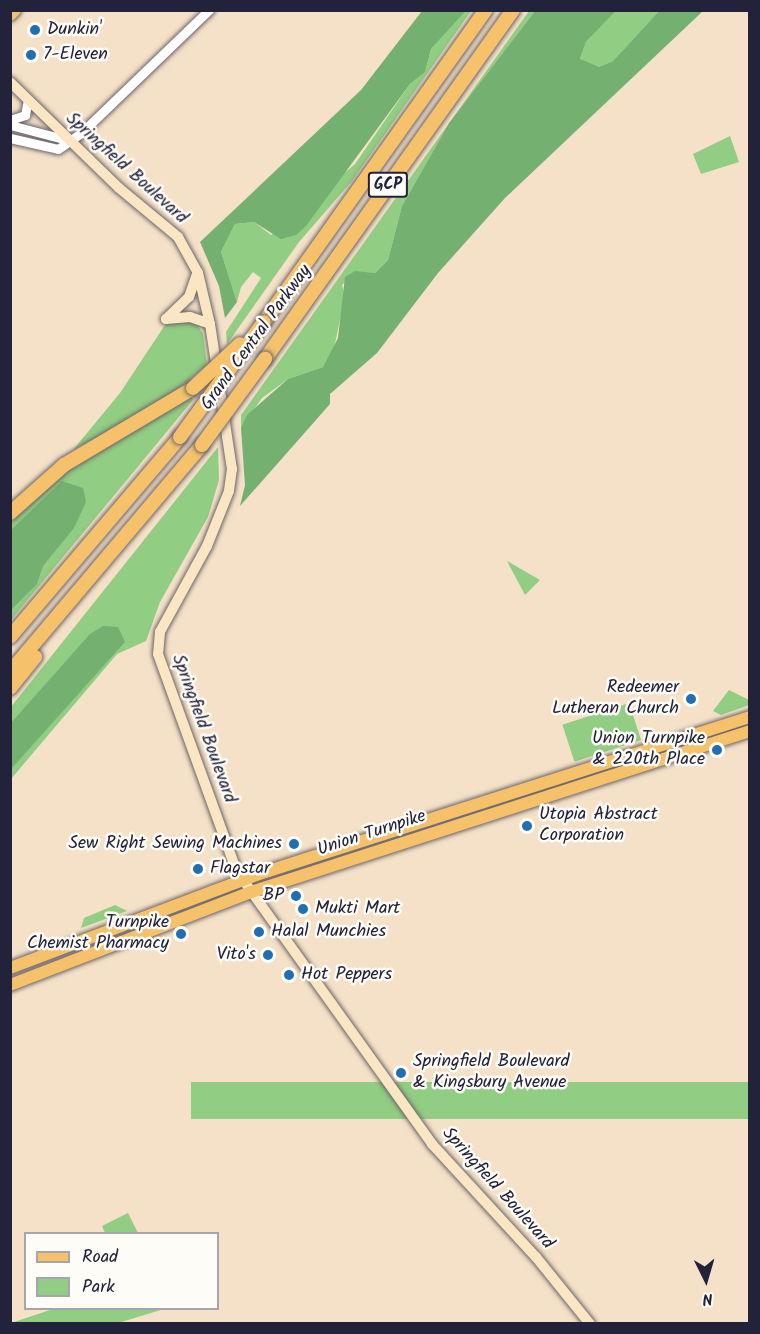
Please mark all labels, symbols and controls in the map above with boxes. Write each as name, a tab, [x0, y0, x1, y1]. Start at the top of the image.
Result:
place label: Dunkin'	[47, 19, 102, 41]
marker: Dunkin'	[28, 23, 42, 37]
place label: 7-Eleven	[43, 44, 108, 66]
marker: 7-Eleven	[24, 48, 38, 62]
street label: Springfield Boulevard	[61, 109, 191, 229]
road number: GCP	[367, 172, 409, 198]
street label: Grand Central Parkway	[197, 261, 317, 415]
street label: Springfield Boulevard	[166, 652, 240, 806]
place label: Redeemer Lutheran Church	[552, 678, 679, 720]
marker: Redeemer Lutheran Church	[684, 692, 698, 706]
place label: Union Turnpike & 220th Place	[592, 729, 705, 771]
marker: Union Turnpike & 220th Place	[710, 743, 724, 757]
place label: Utopia Abstract Corporation	[539, 805, 658, 848]
street label: Union Turnpike	[315, 806, 429, 862]
marker: Utopia Abstract Corporation	[520, 819, 534, 833]
place label: Sew Right Sewing Machines	[68, 833, 282, 855]
marker: Sew Right Sewing Machines	[287, 837, 301, 851]
place label: Flagstar	[210, 858, 270, 880]
marker: Flagstar	[191, 862, 205, 876]
place label: BP	[263, 885, 284, 907]
marker: BP	[289, 889, 303, 903]
place label: Mukti Mart	[315, 898, 400, 920]
marker: Mukti Mart	[296, 902, 310, 916]
place label: Turnpike Chemist Pharmacy	[27, 913, 169, 956]
place label: Halal Munchies	[271, 921, 386, 943]
marker: Halal Munchies	[252, 925, 266, 939]
marker: Turnpike Chemist Pharmacy	[174, 927, 188, 941]
place label: Vito's	[217, 944, 256, 966]
marker: Vito's	[261, 948, 275, 962]
place label: Hot Peppers	[301, 964, 392, 986]
marker: Hot Peppers	[282, 968, 296, 982]
place label: Springfield Boulevard & Kingsbury Avenue	[413, 1052, 570, 1094]
marker: Springfield Boulevard & Kingsbury Avenue	[394, 1066, 408, 1080]
street label: Springfield Boulevard	[437, 1124, 557, 1254]
legend	[24, 1232, 219, 1310]
text: Road	[82, 1243, 118, 1272]
north arrow	[676, 1250, 736, 1310]
text: Park	[82, 1273, 115, 1302]
text: N	[701, 1286, 714, 1311]

